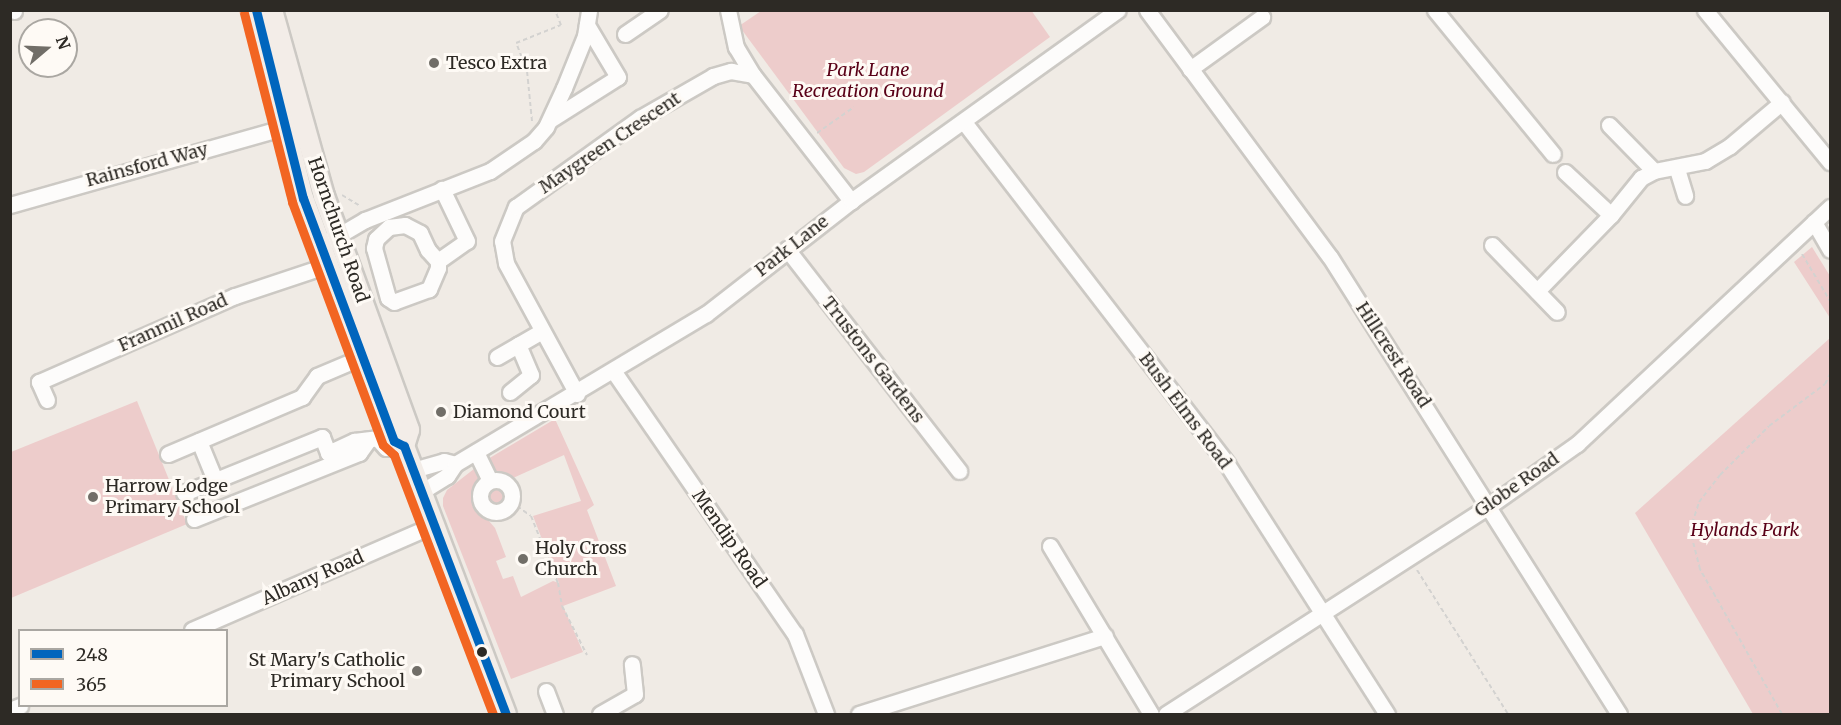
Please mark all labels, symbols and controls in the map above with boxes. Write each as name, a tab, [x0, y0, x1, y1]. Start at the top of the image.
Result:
north arrow	[18, 18, 78, 78]
text: N	[52, 34, 75, 52]
place label: Tesco Extra	[446, 52, 547, 74]
marker: Tesco Extra	[427, 56, 441, 70]
park label: Park Lane Recreation Ground	[792, 60, 944, 103]
street label: Maygreen Crescent	[535, 88, 685, 198]
street label: Rainsford Way	[84, 138, 210, 192]
street label: Hornchurch Road	[303, 154, 373, 306]
street label: Park Lane	[751, 211, 833, 281]
street label: Franmil Road	[115, 289, 231, 357]
street label: Trustons Gardens	[817, 293, 929, 427]
street label: Hillcrest Road	[1351, 298, 1435, 412]
street label: Bush Elms Road	[1134, 349, 1236, 473]
place label: Diamond Court	[453, 401, 586, 423]
marker: Diamond Court	[434, 405, 448, 419]
street label: Globe Road	[1471, 448, 1563, 522]
place label: Harrow Lodge Primary School	[105, 476, 240, 518]
street label: Mendip Road	[687, 486, 771, 592]
marker: Harrow Lodge Primary School	[86, 490, 100, 504]
park label: Hylands Park	[1691, 519, 1799, 541]
place label: Holy Cross Church	[535, 538, 627, 580]
street label: Albany Road	[259, 546, 367, 610]
marker: Holy Cross Church	[516, 552, 530, 566]
legend	[18, 629, 228, 707]
text: 248	[76, 643, 108, 666]
unlabelled marker	[476, 646, 488, 658]
place label: St Mary's Catholic Primary School	[248, 650, 405, 692]
marker: St Mary's Catholic Primary School	[410, 664, 424, 678]
text: 365	[76, 673, 107, 696]

